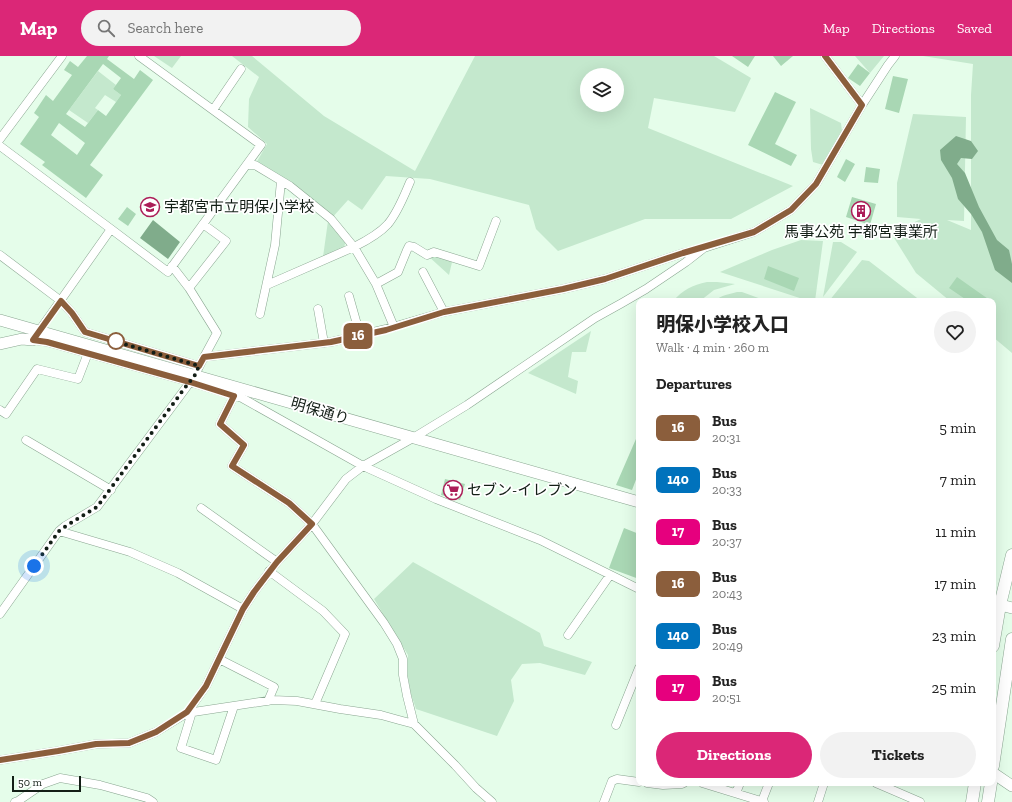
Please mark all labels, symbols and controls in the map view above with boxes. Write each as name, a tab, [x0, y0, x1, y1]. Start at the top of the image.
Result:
search box	[81, 10, 361, 46]
text: Map	[20, 17, 57, 40]
icon: search	[95, 17, 117, 39]
text: Search here	[127, 19, 203, 37]
text: Map	[823, 20, 850, 37]
text: Directions	[872, 20, 935, 37]
text: Saved	[957, 20, 992, 37]
map controls	[580, 68, 624, 112]
button: layers	[580, 68, 624, 112]
school or university icon: 宇都宮市立明保小学校	[139, 196, 161, 218]
place label: 宇都宮市立明保小学校	[164, 198, 314, 216]
building icon: 馬事公苑 宇都宮事業所	[850, 200, 872, 222]
place label: 馬事公苑 宇都宮事業所	[784, 223, 938, 241]
button: heart	[934, 311, 976, 353]
text: 明保小学校入口	[656, 313, 789, 336]
line badge: 16	[340, 323, 376, 349]
text: 16	[351, 327, 365, 344]
unlabelled marker	[107, 332, 125, 350]
text: Walk · 4 min · 260 m	[656, 340, 769, 355]
text: Departures	[656, 375, 732, 393]
street label: 明保通り	[289, 394, 351, 428]
text: Bus	[712, 412, 737, 430]
text: 16	[671, 419, 685, 436]
text: 5 min	[939, 419, 976, 437]
text: 20:31	[712, 430, 740, 445]
text: Bus	[712, 464, 737, 482]
text: 140	[667, 471, 689, 488]
text: 7 min	[940, 471, 976, 489]
supermarket icon: セブン-イレブン	[442, 479, 464, 501]
place label: セブン-イレブン	[467, 481, 577, 499]
text: 20:33	[712, 482, 742, 497]
text: Bus	[712, 516, 737, 534]
text: 17	[672, 523, 684, 540]
text: 11 min	[935, 523, 976, 541]
text: 20:37	[712, 534, 742, 549]
your location	[24, 556, 44, 576]
text: Bus	[712, 568, 737, 586]
text: 16	[671, 575, 685, 592]
text: 17 min	[934, 575, 976, 593]
text: 20:43	[712, 586, 742, 601]
text: Bus	[712, 620, 737, 638]
text: 140	[667, 627, 689, 644]
text: 23 min	[932, 627, 976, 645]
text: 20:49	[712, 638, 743, 653]
text: Bus	[712, 672, 737, 690]
text: 17	[672, 679, 684, 696]
text: 25 min	[931, 679, 976, 697]
text: 20:51	[712, 690, 741, 705]
button: Directions	[656, 732, 812, 778]
button: Tickets	[820, 732, 976, 778]
scale bar	[12, 774, 81, 793]
text: 50 m	[18, 776, 42, 789]

